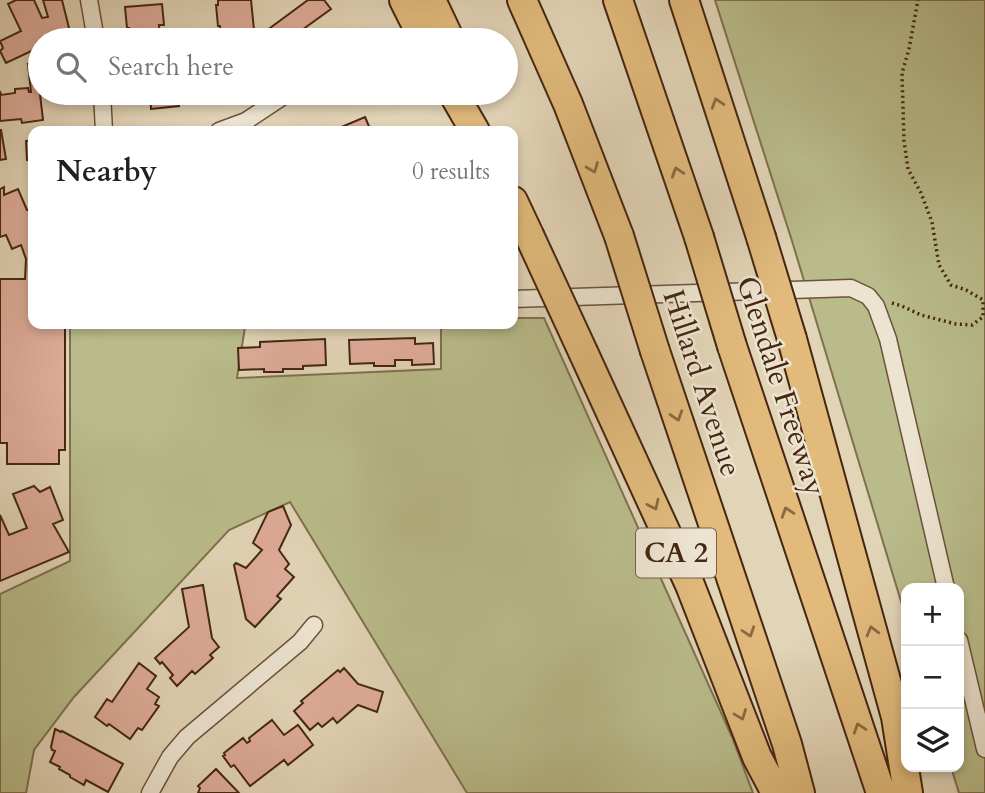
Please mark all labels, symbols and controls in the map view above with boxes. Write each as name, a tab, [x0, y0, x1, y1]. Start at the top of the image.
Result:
search box	[28, 28, 518, 105]
icon: search	[52, 48, 90, 86]
text: Search here	[108, 49, 234, 84]
one-way arrow	[711, 97, 726, 109]
text: Nearby	[56, 151, 157, 192]
text: 0 results	[412, 156, 490, 187]
one-way arrow	[585, 161, 599, 173]
one-way arrow	[671, 167, 685, 179]
street label: Glendale Freeway	[726, 271, 836, 501]
street label: Hillard Avenue	[653, 284, 751, 482]
one-way arrow	[669, 409, 683, 421]
one-way arrow	[646, 498, 660, 510]
one-way arrow	[781, 507, 795, 519]
road number: CA 2	[636, 528, 716, 578]
map controls	[901, 583, 964, 772]
button: +	[901, 583, 964, 646]
one-way arrow	[741, 625, 755, 637]
one-way arrow	[866, 625, 880, 637]
button: −	[901, 646, 964, 709]
one-way arrow	[732, 709, 746, 721]
button: layers	[901, 709, 964, 772]
one-way arrow	[853, 723, 867, 735]

